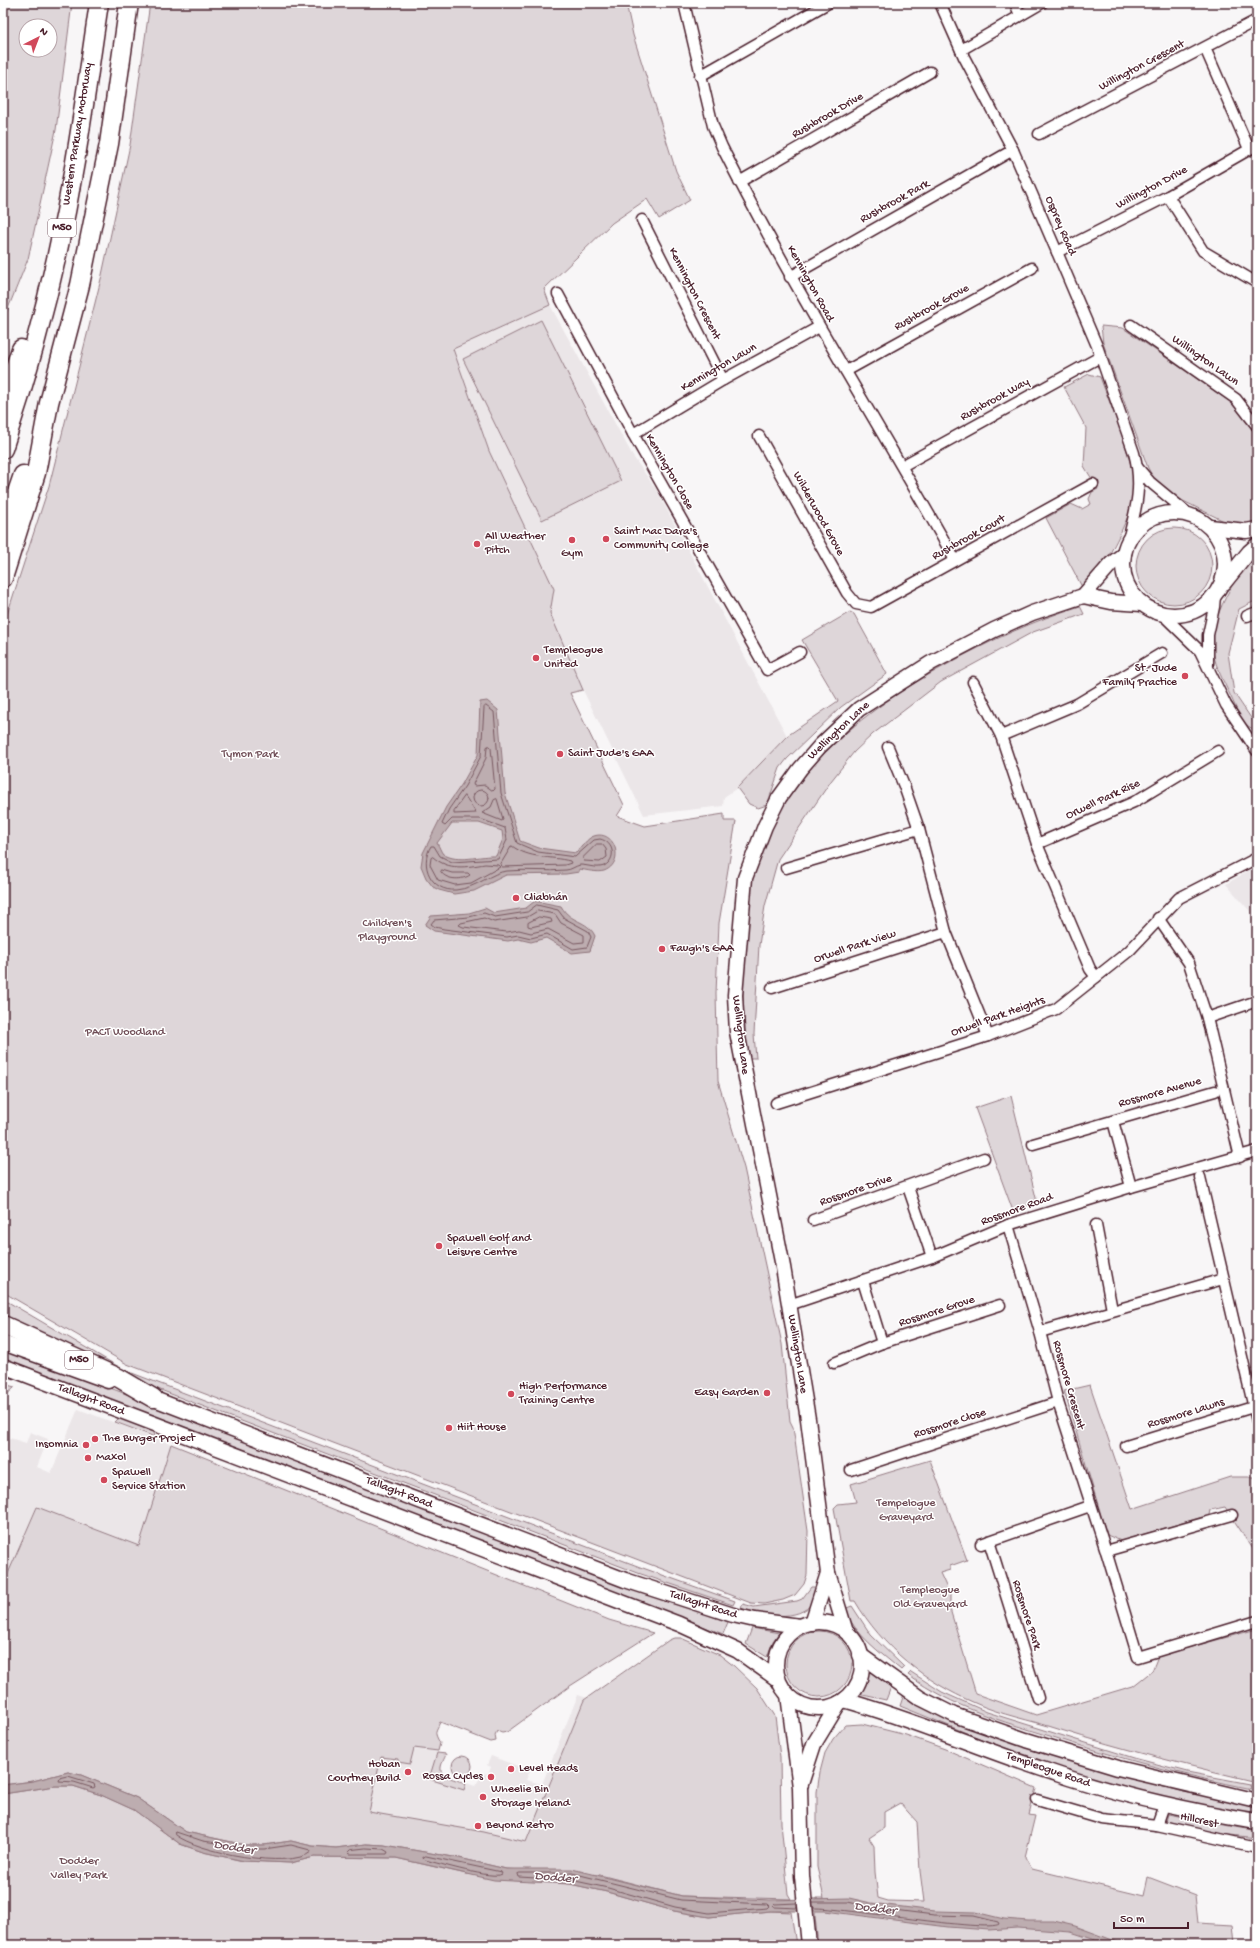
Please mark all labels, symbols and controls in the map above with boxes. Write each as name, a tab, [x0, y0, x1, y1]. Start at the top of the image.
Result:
north arrow	[18, 18, 58, 58]
text: N	[37, 25, 50, 39]
street label: Willington Crescent	[1097, 37, 1188, 95]
street label: Western Parkway Motorway	[60, 62, 96, 206]
street label: Rushbrook Drive	[790, 89, 867, 142]
street label: Willington Drive	[1114, 163, 1191, 213]
street label: Rushbrook Park	[858, 176, 933, 227]
street label: Osprey Road	[1041, 194, 1079, 259]
road number: M50	[48, 219, 76, 237]
street label: Kennington Road	[783, 243, 837, 326]
street label: Kennington Crescent	[665, 246, 724, 343]
street label: Rushbrook Grove	[892, 281, 973, 334]
street label: Willington Lawn	[1169, 333, 1242, 390]
street label: Kennington Lawn	[679, 341, 760, 395]
street label: Rushbrook Way	[958, 375, 1032, 425]
street label: Kennington Close	[642, 432, 697, 513]
street label: Wilderwood Grove	[789, 469, 847, 559]
street label: Rushbrook Court	[930, 512, 1009, 564]
place label: Saint Mac Dara's Community College	[614, 525, 709, 553]
place label: All Weather Pitch	[484, 530, 547, 558]
marker: Saint Mac Dara's Community College	[601, 534, 611, 544]
marker: Gym	[567, 535, 577, 545]
marker: All Weather Pitch	[472, 539, 482, 549]
place label: Gym	[561, 547, 583, 561]
place label: Templeogue United	[543, 644, 604, 672]
marker: Templeogue United	[531, 653, 541, 663]
place label: St. Jude Family Practice	[1101, 662, 1178, 690]
marker: St. Jude Family Practice	[1180, 671, 1190, 681]
street label: Wellington Lane	[805, 698, 873, 763]
place label: Saint Jude's GAA	[568, 747, 654, 761]
park label: Tymon Park	[221, 748, 280, 762]
marker: Saint Jude's GAA	[555, 749, 565, 759]
street label: Orwell Park Rise	[1064, 776, 1143, 823]
place label: Cliabhán	[524, 891, 568, 905]
marker: Cliabhán	[511, 893, 521, 903]
park label: Children's Playground	[357, 917, 417, 945]
street label: Orwell Park View	[812, 927, 899, 967]
place label: Faugh's GAA	[669, 942, 735, 956]
marker: Faugh's GAA	[657, 944, 667, 954]
street label: Orwell Park Heights	[949, 993, 1047, 1041]
street label: Wellington Lane	[728, 995, 752, 1076]
park label: PACT Woodland	[84, 1026, 166, 1040]
street label: Rossmore Avenue	[1117, 1074, 1204, 1112]
street label: Rossmore Drive	[818, 1172, 895, 1210]
street label: Rossmore Road	[979, 1190, 1056, 1230]
place label: Spawell Golf and Leisure Centre	[447, 1232, 532, 1260]
marker: Spawell Golf and Leisure Centre	[434, 1241, 444, 1251]
street label: Rossmore Grove	[897, 1293, 977, 1331]
street label: Wellington Lane	[784, 1314, 810, 1395]
street label: Rossmore Crescent	[1049, 1339, 1088, 1432]
road number: M50	[65, 1351, 93, 1369]
street label: Tallaght Road	[55, 1380, 127, 1420]
place label: High Performance Training Centre	[518, 1380, 608, 1408]
place label: Easy Garden	[694, 1386, 759, 1400]
marker: Easy Garden	[762, 1388, 772, 1398]
marker: High Performance Training Centre	[506, 1389, 516, 1399]
street label: Rossmore Lawns	[1146, 1395, 1227, 1432]
street label: Rossmore Close	[912, 1405, 989, 1442]
place label: Hiit House	[457, 1421, 507, 1435]
marker: Hiit House	[444, 1423, 454, 1433]
place label: The Burger Project	[102, 1432, 196, 1446]
marker: The Burger Project	[90, 1434, 100, 1444]
place label: Insomnia	[35, 1438, 78, 1452]
marker: Insomnia	[81, 1440, 91, 1450]
place label: Maxol	[96, 1451, 127, 1465]
marker: Maxol	[83, 1453, 93, 1463]
place label: Spawell Service Station	[112, 1466, 186, 1494]
street label: Tallaght Road	[363, 1473, 435, 1513]
marker: Spawell Service Station	[99, 1475, 109, 1485]
park label: Tempelogue Graveyard	[876, 1497, 936, 1525]
street label: Rossmore Park	[1008, 1578, 1044, 1653]
park label: Templeogue Old Graveyard	[893, 1584, 968, 1612]
street label: Tallaght Road	[666, 1587, 740, 1623]
street label: Templeogue Road	[1003, 1749, 1093, 1791]
place label: Hoban Courtney Build	[328, 1758, 401, 1786]
place label: Level Heads	[519, 1762, 578, 1776]
marker: Level Heads	[506, 1764, 516, 1774]
marker: Hoban Courtney Build	[403, 1767, 413, 1777]
place label: Rossa Cycles	[422, 1770, 484, 1784]
marker: Rossa Cycles	[486, 1772, 496, 1782]
place label: Wheelie Bin Storage Ireland	[491, 1783, 571, 1811]
marker: Wheelie Bin Storage Ireland	[478, 1792, 488, 1802]
street label: Hillcrest	[1179, 1810, 1220, 1832]
place label: Beyond Retro	[485, 1819, 554, 1833]
marker: Beyond Retro	[473, 1821, 483, 1831]
water label: Dodder	[212, 1837, 258, 1859]
park label: Dodder Valley Park	[50, 1855, 109, 1883]
water label: Dodder	[534, 1869, 579, 1888]
water label: Dodder	[853, 1899, 899, 1919]
scale bar	[1114, 1904, 1188, 1930]
text: 50 m	[1120, 1913, 1145, 1927]

